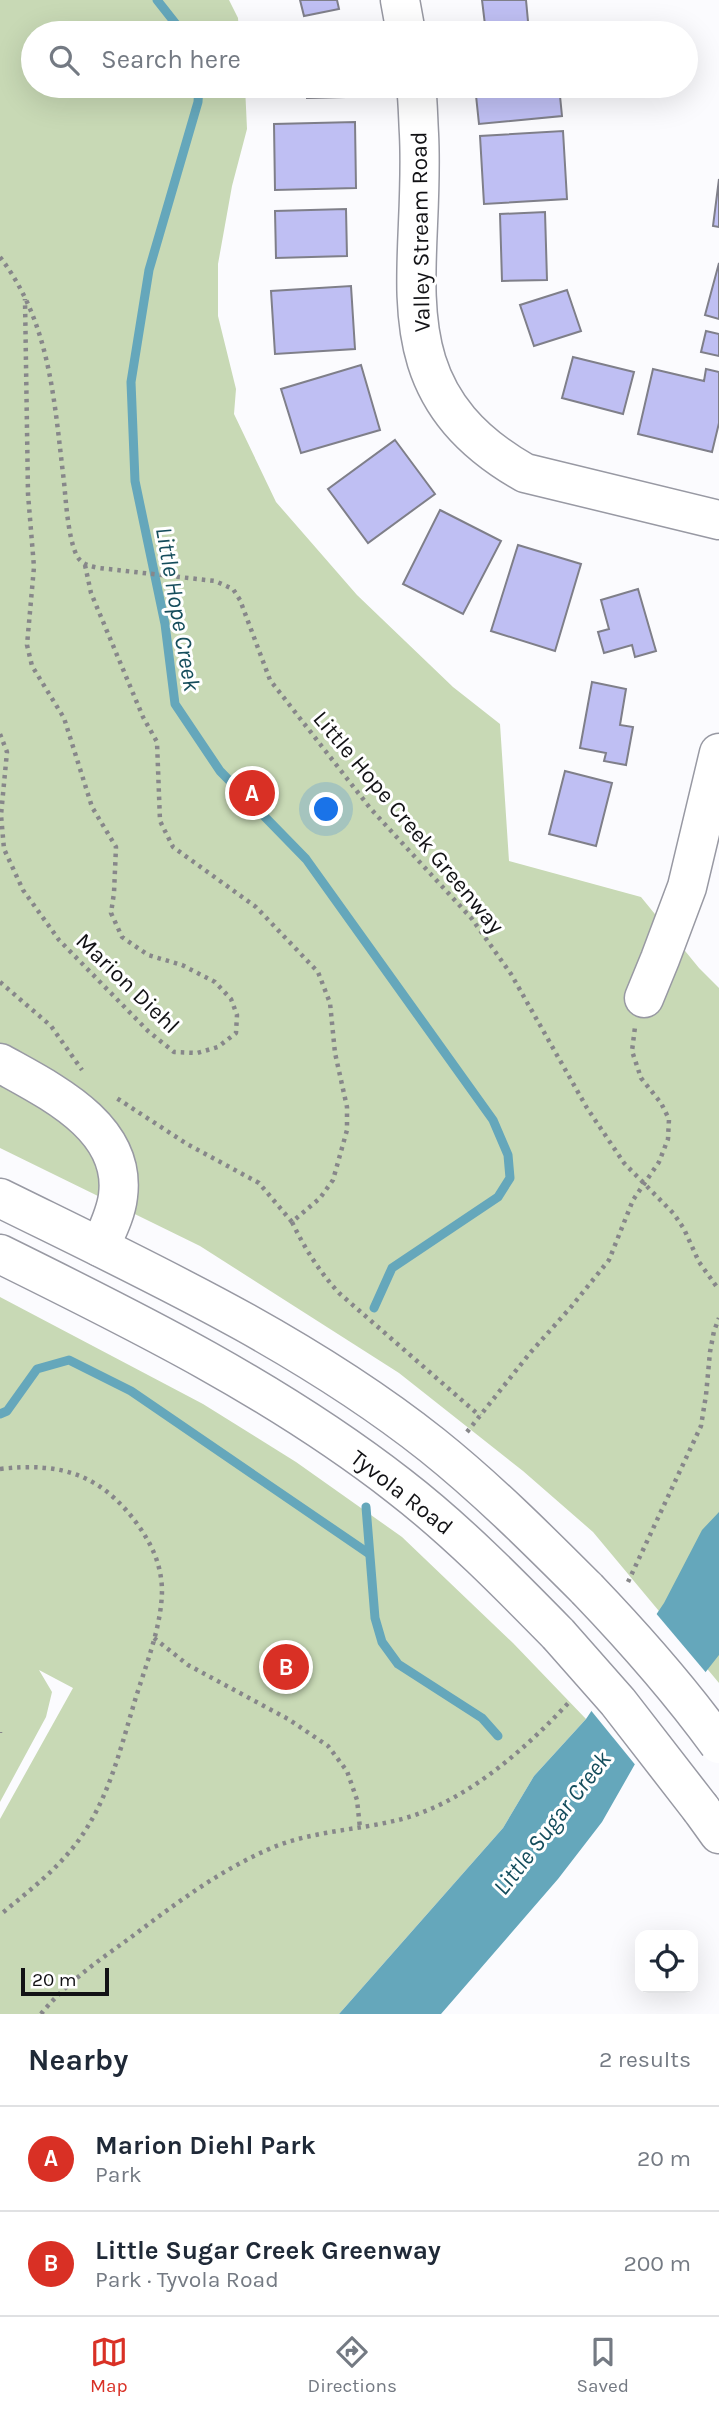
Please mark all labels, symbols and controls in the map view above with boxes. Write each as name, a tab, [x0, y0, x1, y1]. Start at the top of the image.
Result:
search box	[21, 21, 698, 98]
icon: search	[45, 41, 83, 79]
text: Search here	[101, 44, 241, 75]
street label: Valley Stream Road	[405, 131, 436, 333]
water label: Little Hope Creek	[150, 525, 206, 694]
street label: Little Hope Creek Greenway	[308, 705, 510, 939]
pin: A	[229, 767, 275, 819]
your location	[309, 792, 343, 826]
street label: Marion Diehl	[70, 927, 185, 1039]
street label: Tyvola Road	[345, 1444, 458, 1541]
pin: B	[263, 1641, 309, 1693]
water label: Little Sugar Creek	[487, 1745, 617, 1900]
map controls	[635, 1930, 698, 1993]
button: locate	[635, 1930, 698, 1993]
scale bar	[21, 1965, 108, 1997]
text: 20 m	[32, 1969, 77, 1991]
text: Nearby	[28, 2042, 128, 2078]
text: 2 results	[599, 2046, 691, 2073]
text: Marion Diehl Park	[95, 2130, 316, 2161]
text: A	[44, 2145, 58, 2172]
text: 20 m	[637, 2145, 691, 2172]
text: Park	[95, 2161, 142, 2188]
text: Little Sugar Creek Greenway	[95, 2235, 441, 2266]
text: B	[44, 2250, 58, 2277]
text: 200 m	[623, 2250, 691, 2277]
text: Park · Tyvola Road	[95, 2266, 279, 2293]
tab: Map	[90, 2333, 128, 2397]
tab: Directions	[308, 2333, 397, 2397]
tab: Saved	[577, 2333, 629, 2397]

